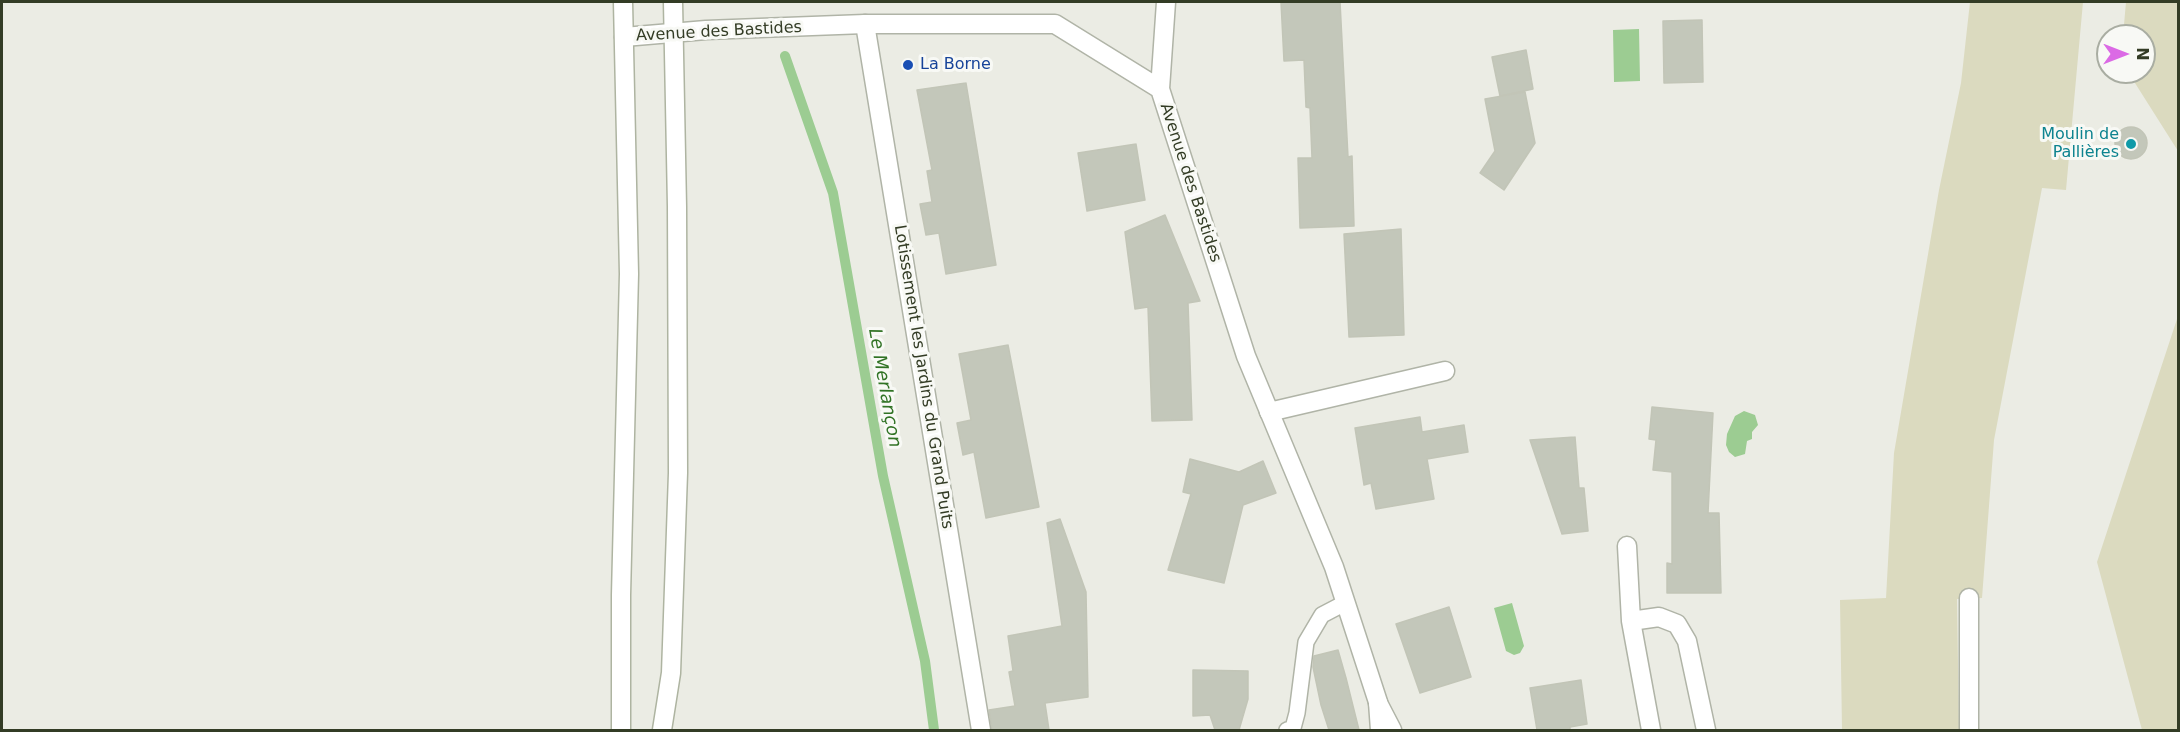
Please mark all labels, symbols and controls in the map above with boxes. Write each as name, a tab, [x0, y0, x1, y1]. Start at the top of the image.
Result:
street label: Avenue des Bastides	[636, 18, 802, 46]
north arrow	[2096, 24, 2156, 84]
text: N	[2133, 47, 2152, 61]
place label: La Borne	[920, 55, 991, 75]
marker: La Borne	[901, 58, 915, 72]
street label: Avenue des Bastides	[1155, 101, 1225, 265]
place label: Moulin de Pallières	[2041, 125, 2119, 163]
marker: Moulin de Pallières	[2124, 137, 2138, 151]
street label: Lotissement les Jardins du Grand Puits	[889, 224, 957, 530]
water label: Le Merlançon	[863, 327, 905, 449]

